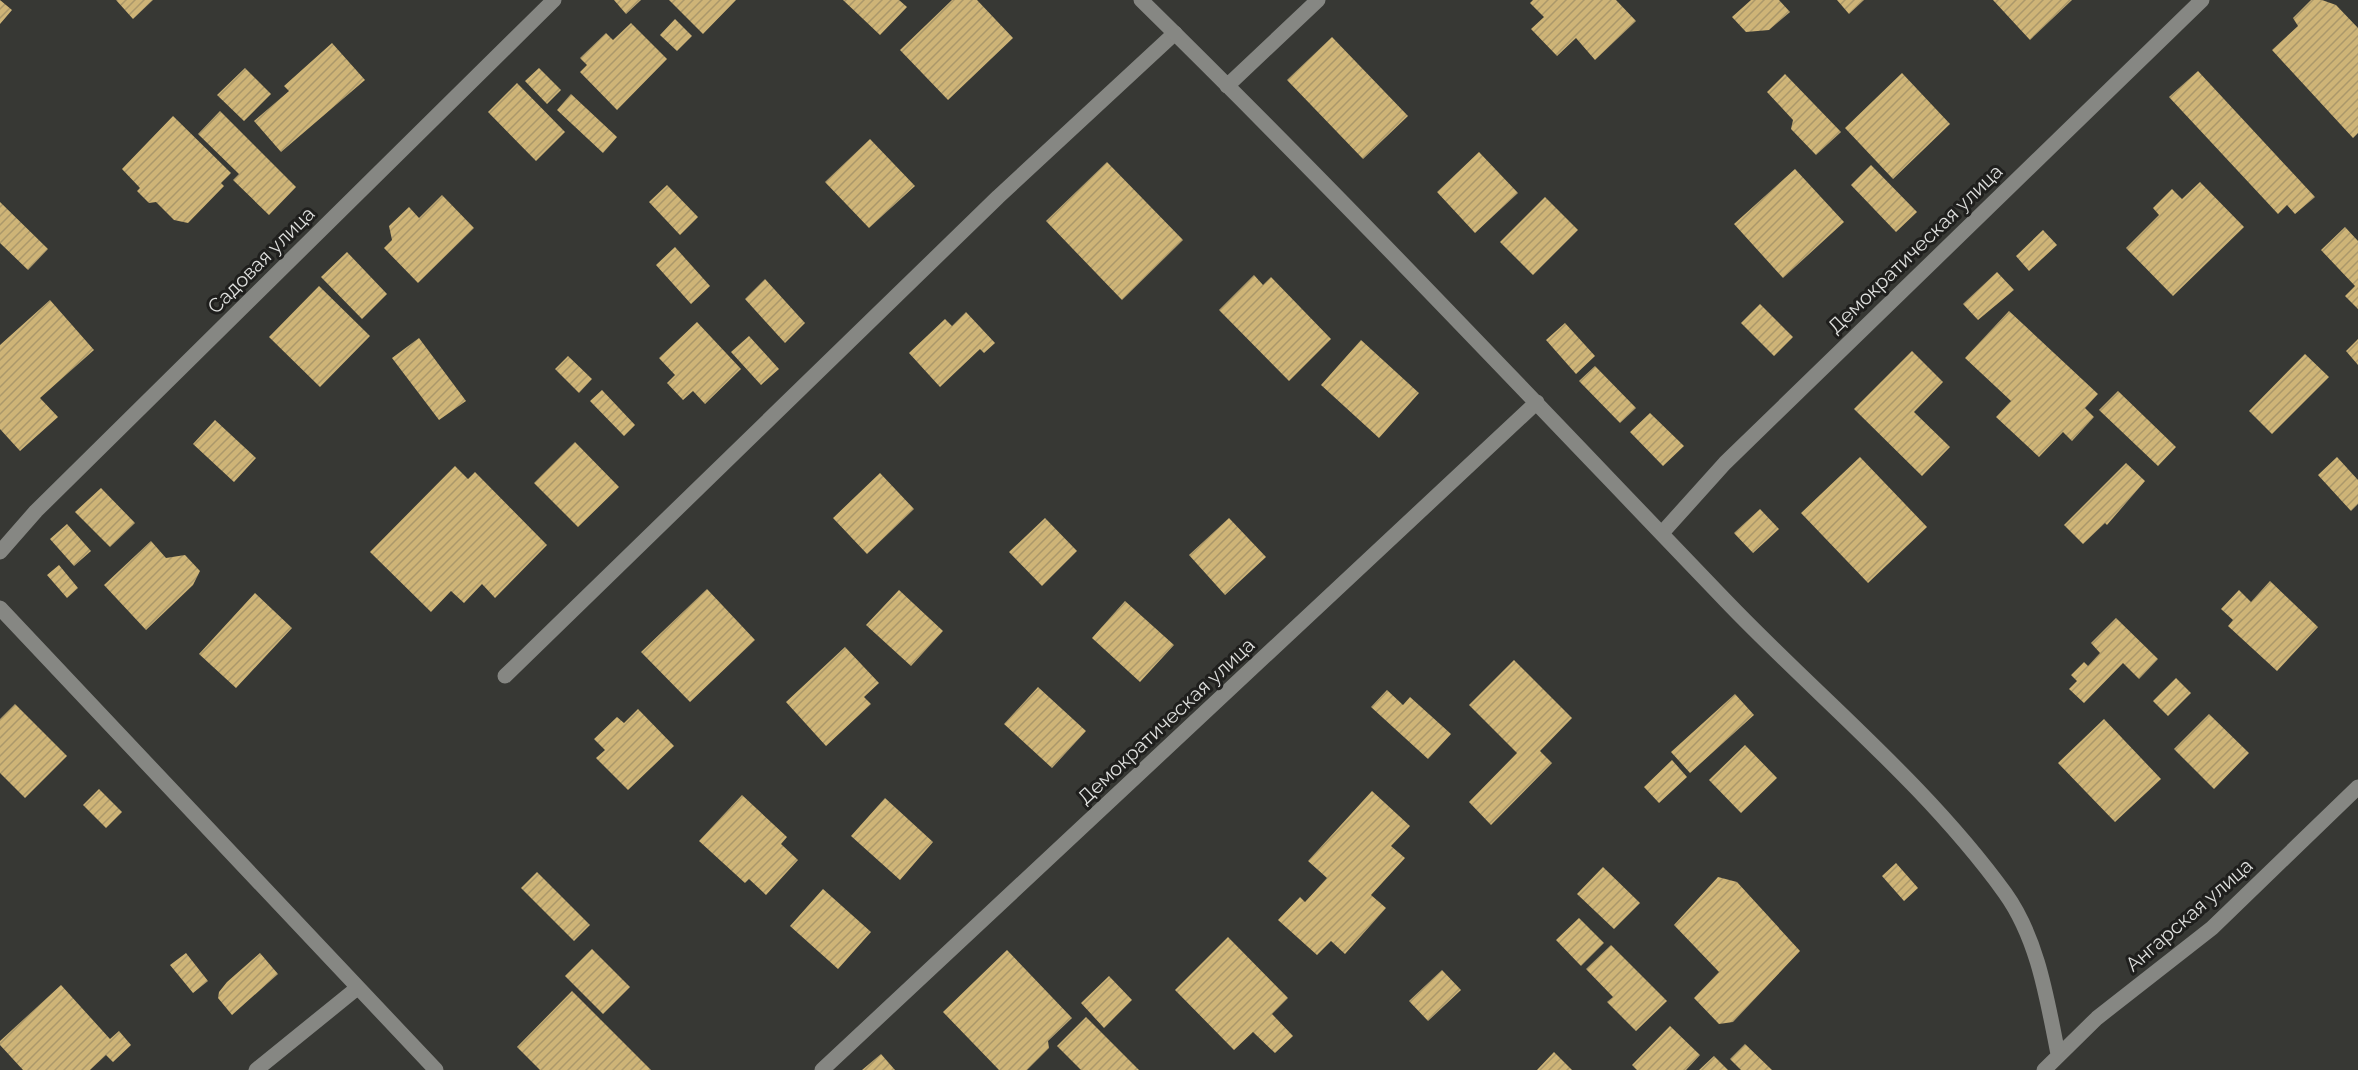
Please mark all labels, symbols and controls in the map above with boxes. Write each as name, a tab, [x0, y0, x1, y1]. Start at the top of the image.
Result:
street label: Демократическая улица	[1823, 159, 2007, 339]
street label: Садовая улица	[203, 202, 319, 318]
street label: Демократическая улица	[1072, 633, 1260, 809]
street label: Ангарская улица	[2121, 853, 2257, 977]

